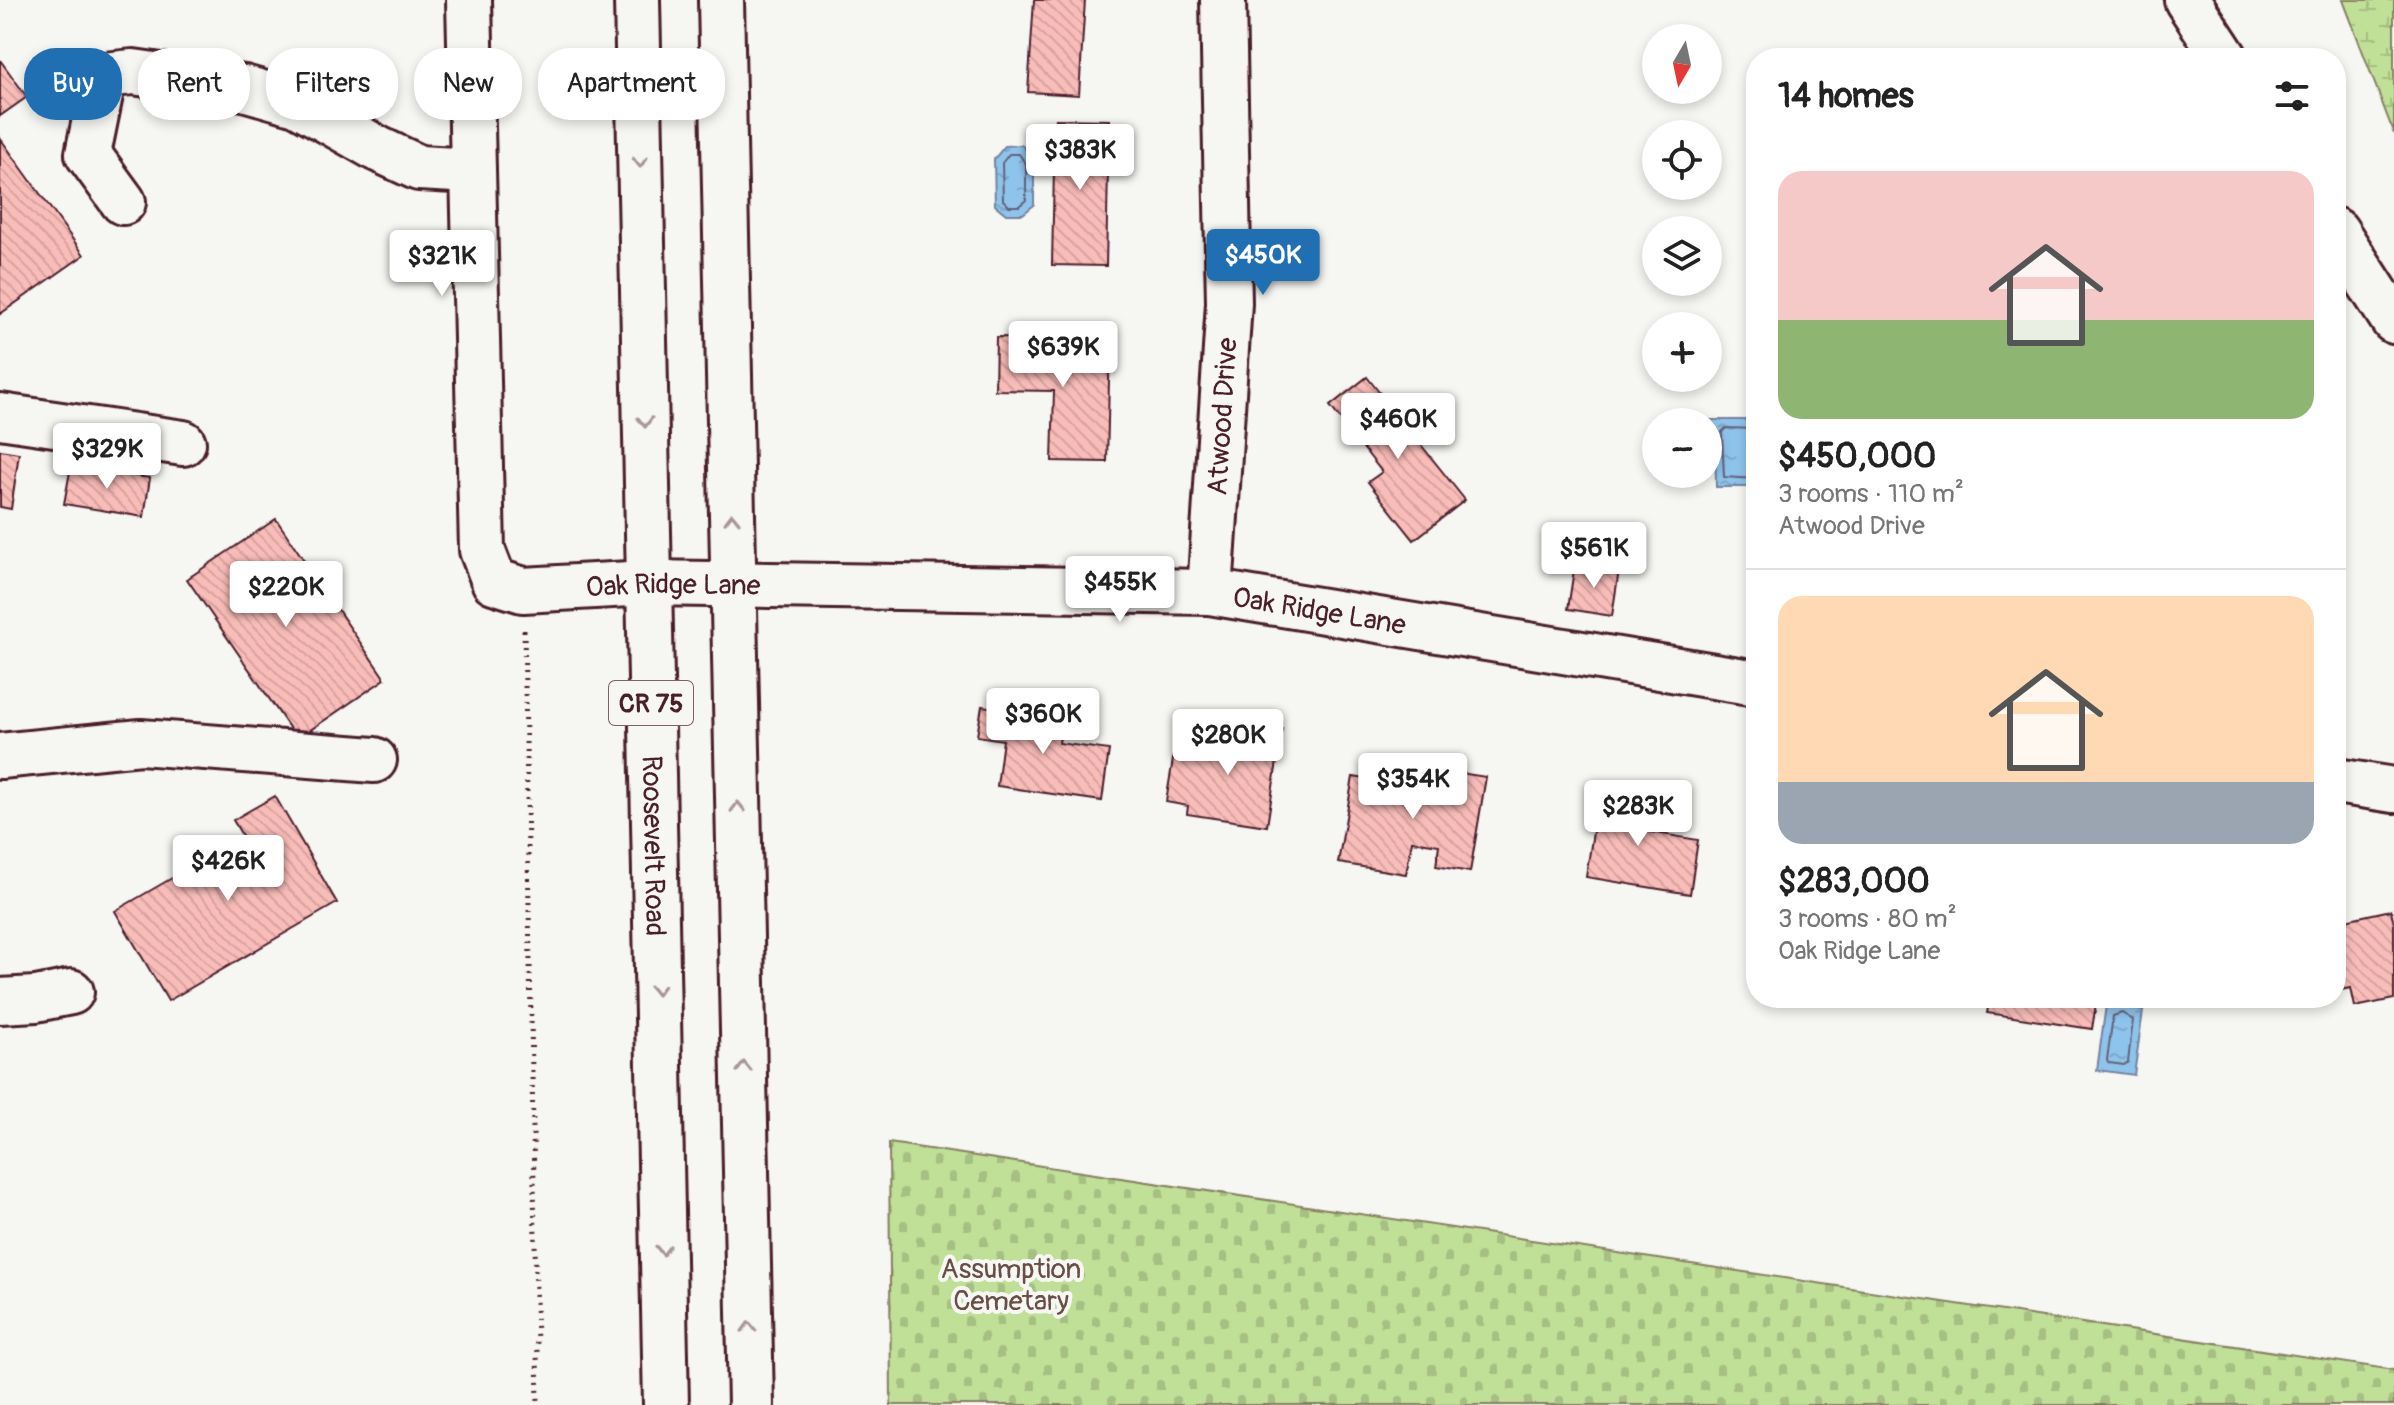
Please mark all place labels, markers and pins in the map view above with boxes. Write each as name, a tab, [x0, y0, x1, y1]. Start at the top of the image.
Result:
pin: $383K	[1024, 124, 1136, 192]
pin: $450K	[1207, 229, 1319, 297]
pin: $321K	[386, 230, 498, 298]
pin: $639K	[1007, 321, 1119, 389]
pin: $460K	[1342, 393, 1454, 461]
pin: $329K	[51, 423, 163, 491]
pin: $561K	[1538, 522, 1650, 590]
pin: $455K	[1064, 556, 1176, 624]
pin: $220K	[230, 561, 342, 629]
pin: $360K	[987, 688, 1099, 756]
pin: $280K	[1172, 709, 1284, 777]
pin: $354K	[1357, 753, 1469, 821]
pin: $283K	[1582, 780, 1694, 848]
pin: $426K	[172, 835, 284, 903]

